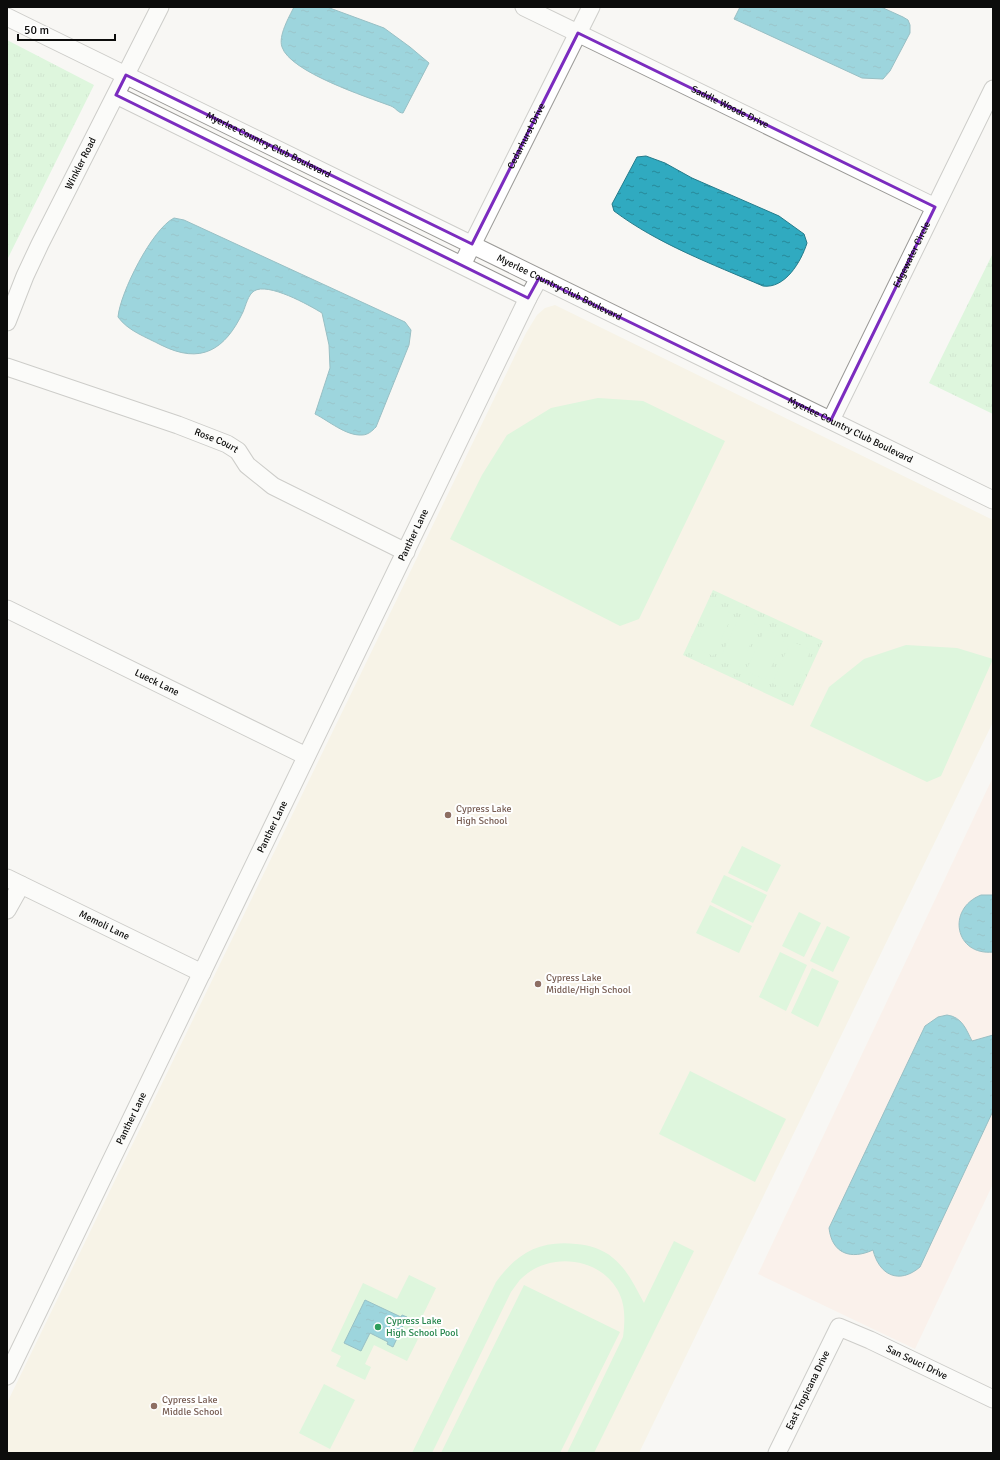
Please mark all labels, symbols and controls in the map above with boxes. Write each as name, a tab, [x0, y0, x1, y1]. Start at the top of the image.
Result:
scale bar	[18, 16, 115, 42]
text: 50 m	[24, 23, 49, 38]
street label: Saddle Woode Drive	[689, 83, 771, 131]
street label: Cedarhurst Drive	[505, 101, 548, 171]
street label: Myerlee Country Club Boulevard	[204, 109, 333, 181]
street label: Winkler Road	[63, 135, 99, 191]
street label: Edgewater Circle	[891, 220, 933, 290]
street label: Myerlee Country Club Boulevard	[495, 252, 624, 323]
street label: Myerlee Country Club Boulevard	[786, 394, 915, 466]
street label: Rose Court	[193, 426, 241, 456]
street label: Panther Lane	[396, 507, 431, 563]
street label: Lueck Lane	[133, 667, 181, 699]
street label: Panther Lane	[255, 799, 290, 855]
place label: Cypress Lake High School	[456, 803, 511, 827]
marker: Cypress Lake High School	[443, 810, 453, 820]
street label: Memoli Lane	[77, 908, 131, 943]
place label: Cypress Lake Middle/High School	[546, 972, 631, 996]
marker: Cypress Lake Middle/High School	[533, 979, 543, 989]
street label: Panther Lane	[114, 1090, 149, 1147]
place label: Cypress Lake High School Pool	[386, 1315, 458, 1339]
marker: Cypress Lake High School Pool	[373, 1322, 383, 1332]
street label: San Souci Drive	[884, 1343, 950, 1382]
street label: East Tropicana Drive	[783, 1349, 832, 1432]
place label: Cypress Lake Middle School	[162, 1394, 223, 1418]
marker: Cypress Lake Middle School	[149, 1401, 159, 1411]

